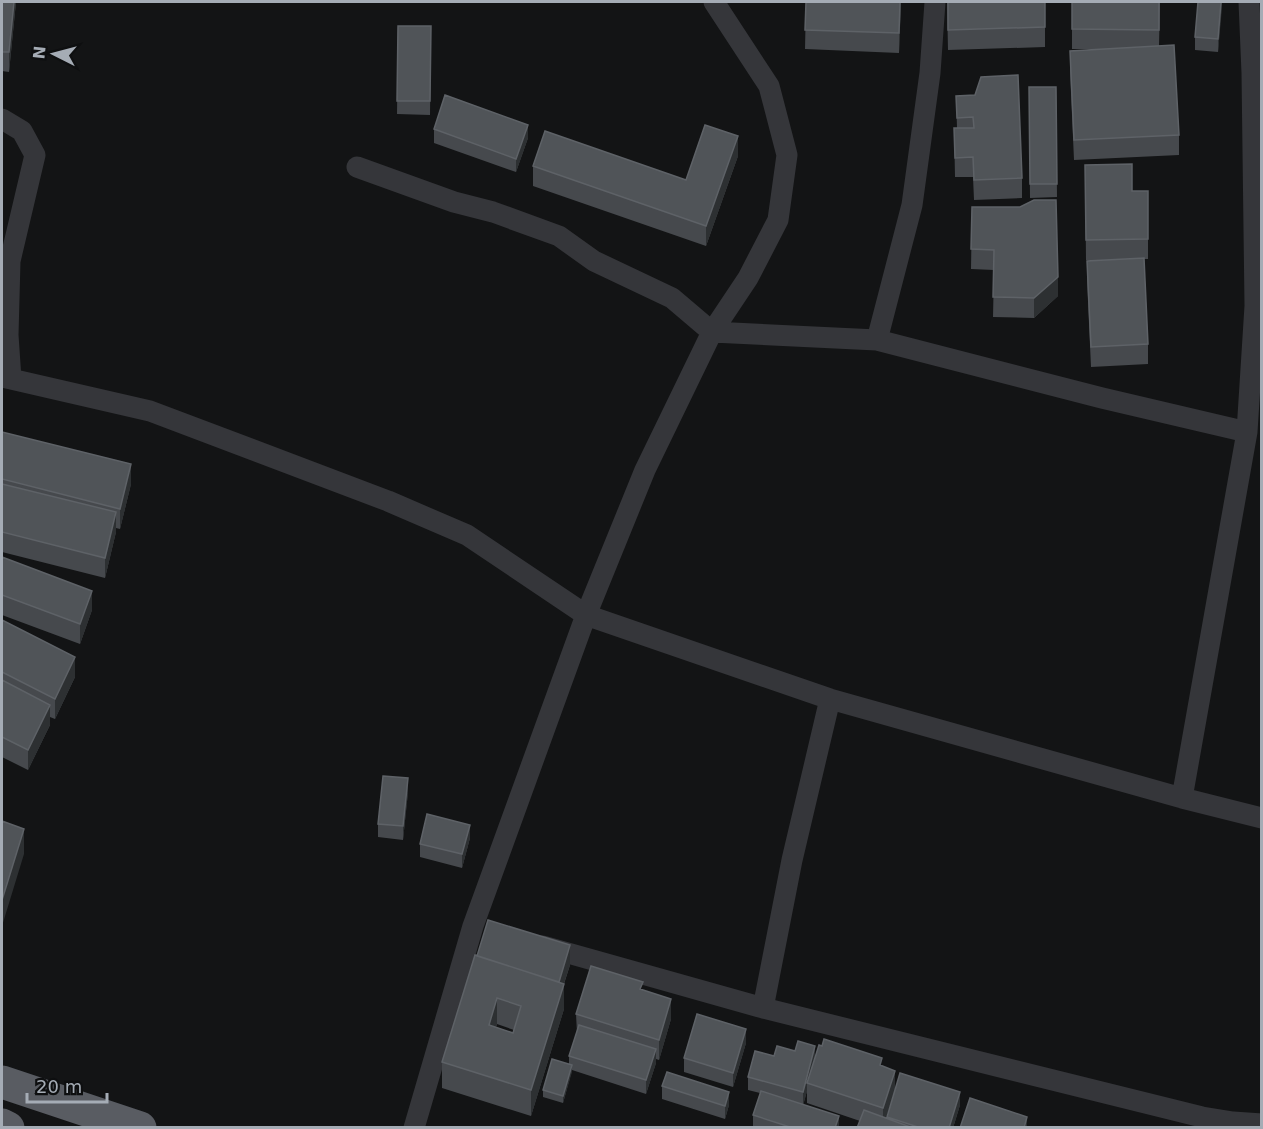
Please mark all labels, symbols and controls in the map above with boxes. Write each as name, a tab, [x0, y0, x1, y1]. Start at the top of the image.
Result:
north arrow	[24, 24, 84, 84]
text: N	[29, 45, 50, 60]
scale bar	[27, 1066, 106, 1104]
text: 20 m	[36, 1076, 82, 1097]

